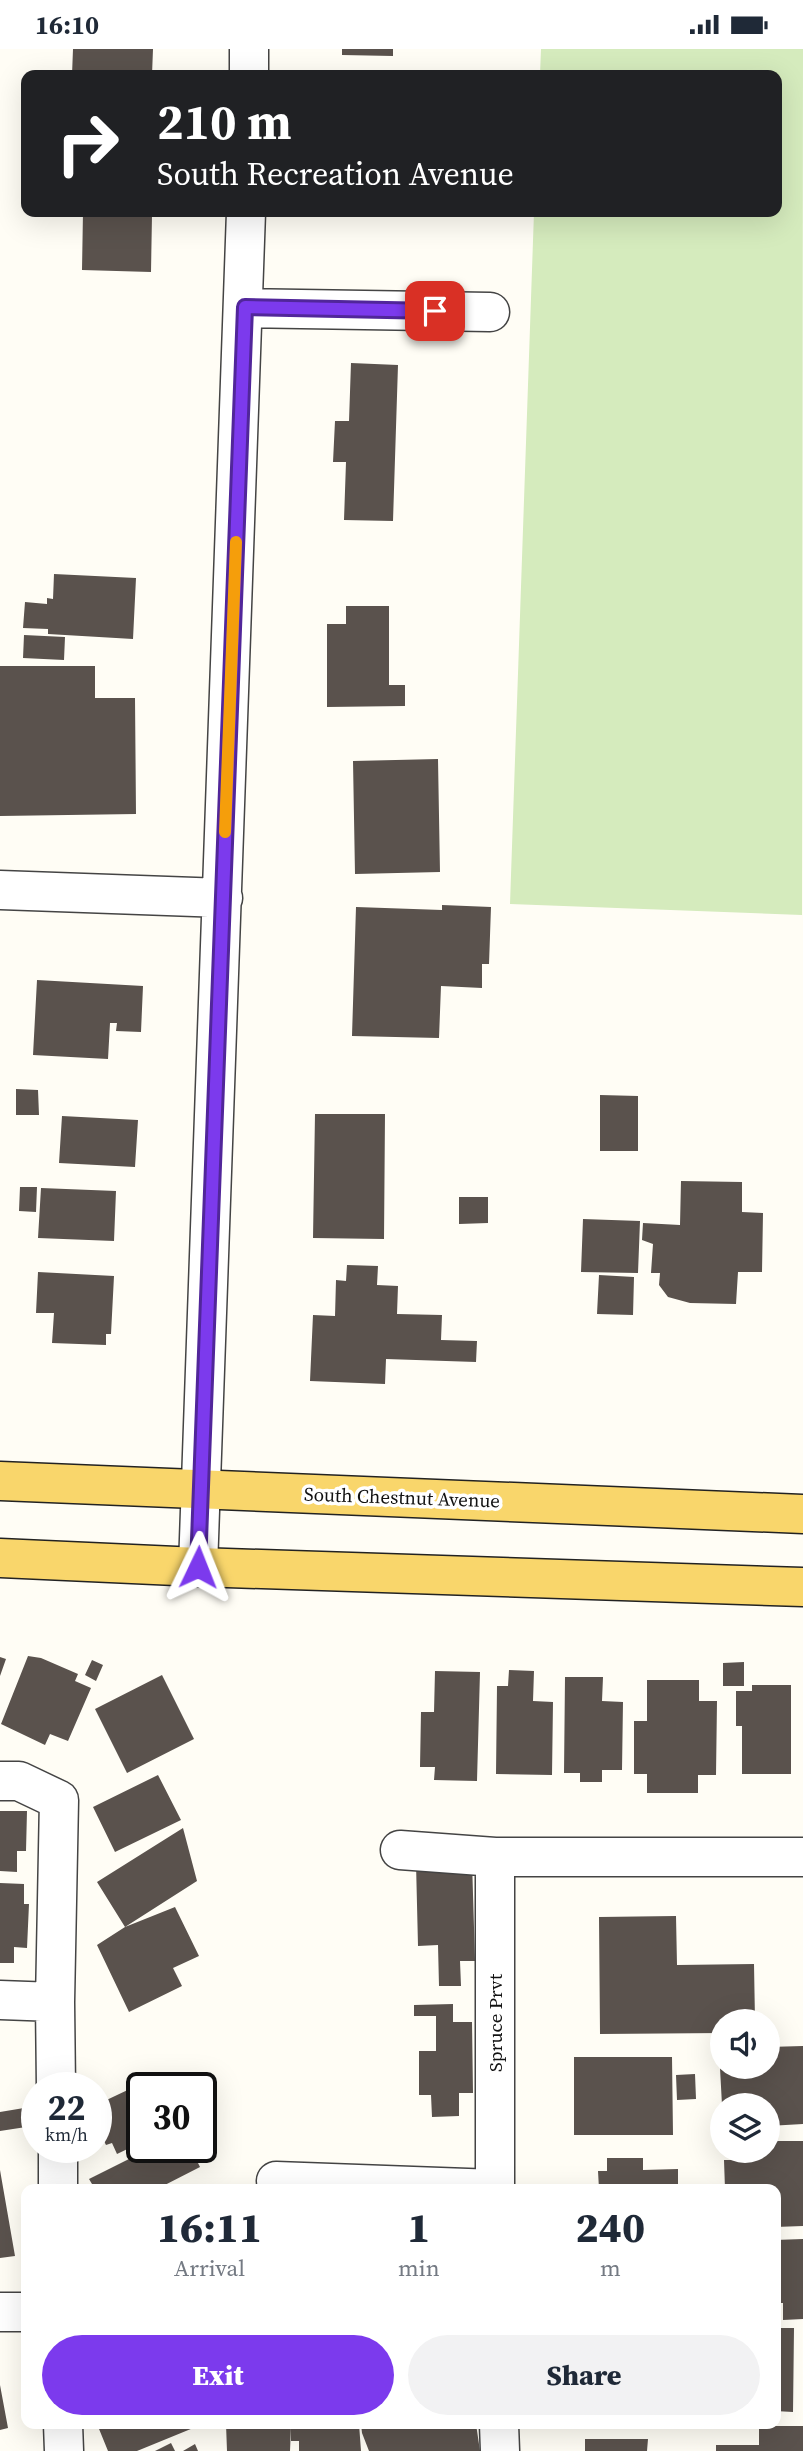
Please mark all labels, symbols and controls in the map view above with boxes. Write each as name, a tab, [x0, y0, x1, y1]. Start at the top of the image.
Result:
text: 16:10	[35, 7, 99, 43]
text: 210 m	[157, 88, 292, 155]
icon: right	[42, 98, 133, 189]
text: South Recreation Avenue	[157, 152, 514, 196]
pin	[405, 281, 465, 341]
icon: arrive	[416, 292, 454, 330]
street label: South Chestnut Avenue	[304, 1481, 500, 1513]
position arrow	[161, 1530, 235, 1604]
street label: Spruce Prvt	[482, 1973, 508, 2072]
map controls	[710, 2009, 780, 2163]
button: sound	[710, 2009, 780, 2079]
speed limit sign: 30	[126, 2072, 217, 2163]
text: 22	[48, 2084, 85, 2132]
button: layers	[710, 2093, 780, 2163]
text: km/h	[45, 2122, 88, 2147]
text: 16:11	[157, 2198, 262, 2256]
text: 1	[407, 2198, 430, 2256]
text: 240	[576, 2198, 645, 2256]
text: Arrival	[174, 2252, 245, 2284]
text: min	[398, 2252, 440, 2284]
text: m	[600, 2252, 621, 2284]
button: Exit	[42, 2335, 394, 2415]
button: Share	[408, 2335, 760, 2415]

